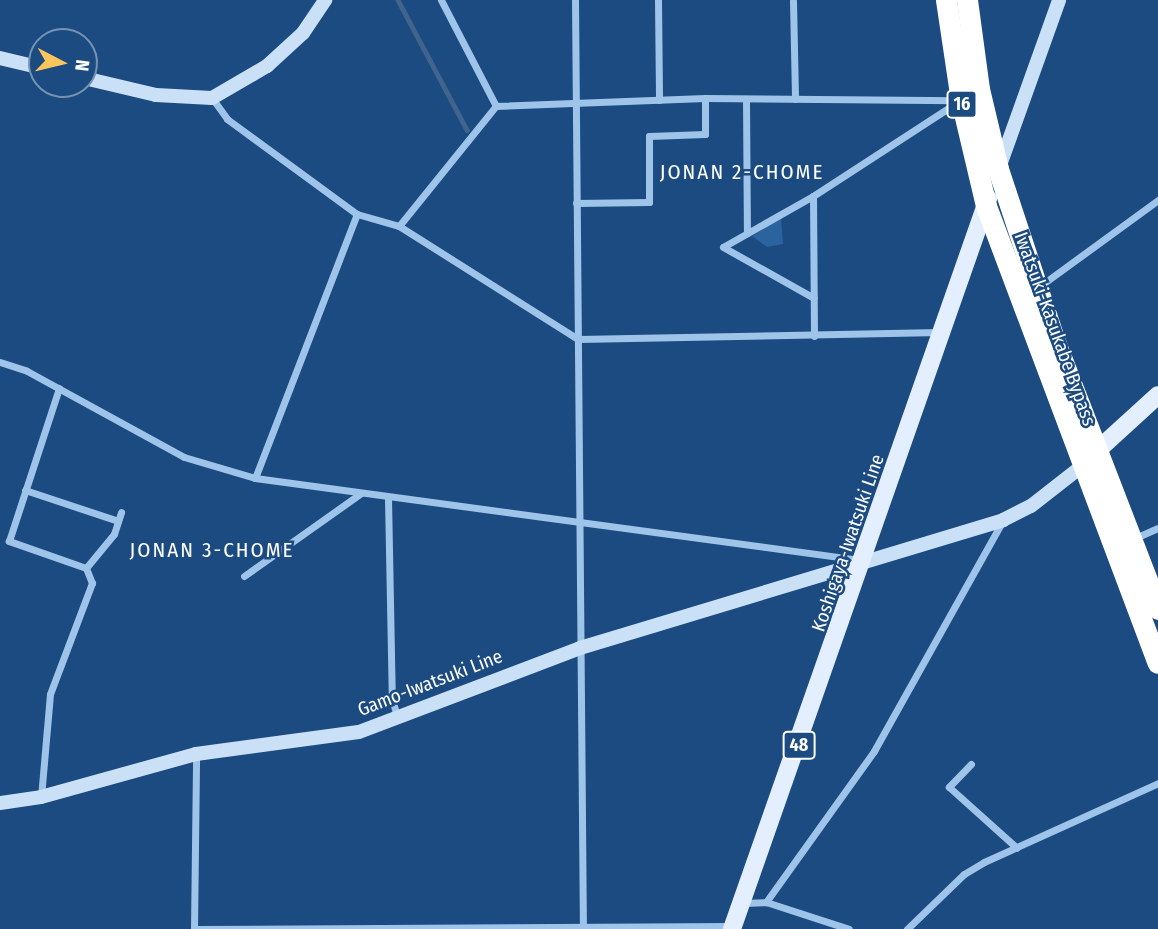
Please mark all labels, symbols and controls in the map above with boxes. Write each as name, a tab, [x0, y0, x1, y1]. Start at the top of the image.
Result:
north arrow	[28, 28, 98, 98]
text: N	[70, 58, 94, 72]
road number: 16	[946, 90, 978, 119]
district label: JONAN 2-CHOME	[661, 159, 823, 185]
street label: Iwatsuki-Kasukabe Bypass	[1009, 229, 1101, 429]
street label: Koshigaya-Iwatsuki Line	[807, 451, 889, 635]
district label: JONAN 3-CHOME	[131, 537, 293, 563]
street label: Gamo-Iwatsuki Line	[354, 645, 506, 721]
road number: 48	[782, 730, 816, 760]

